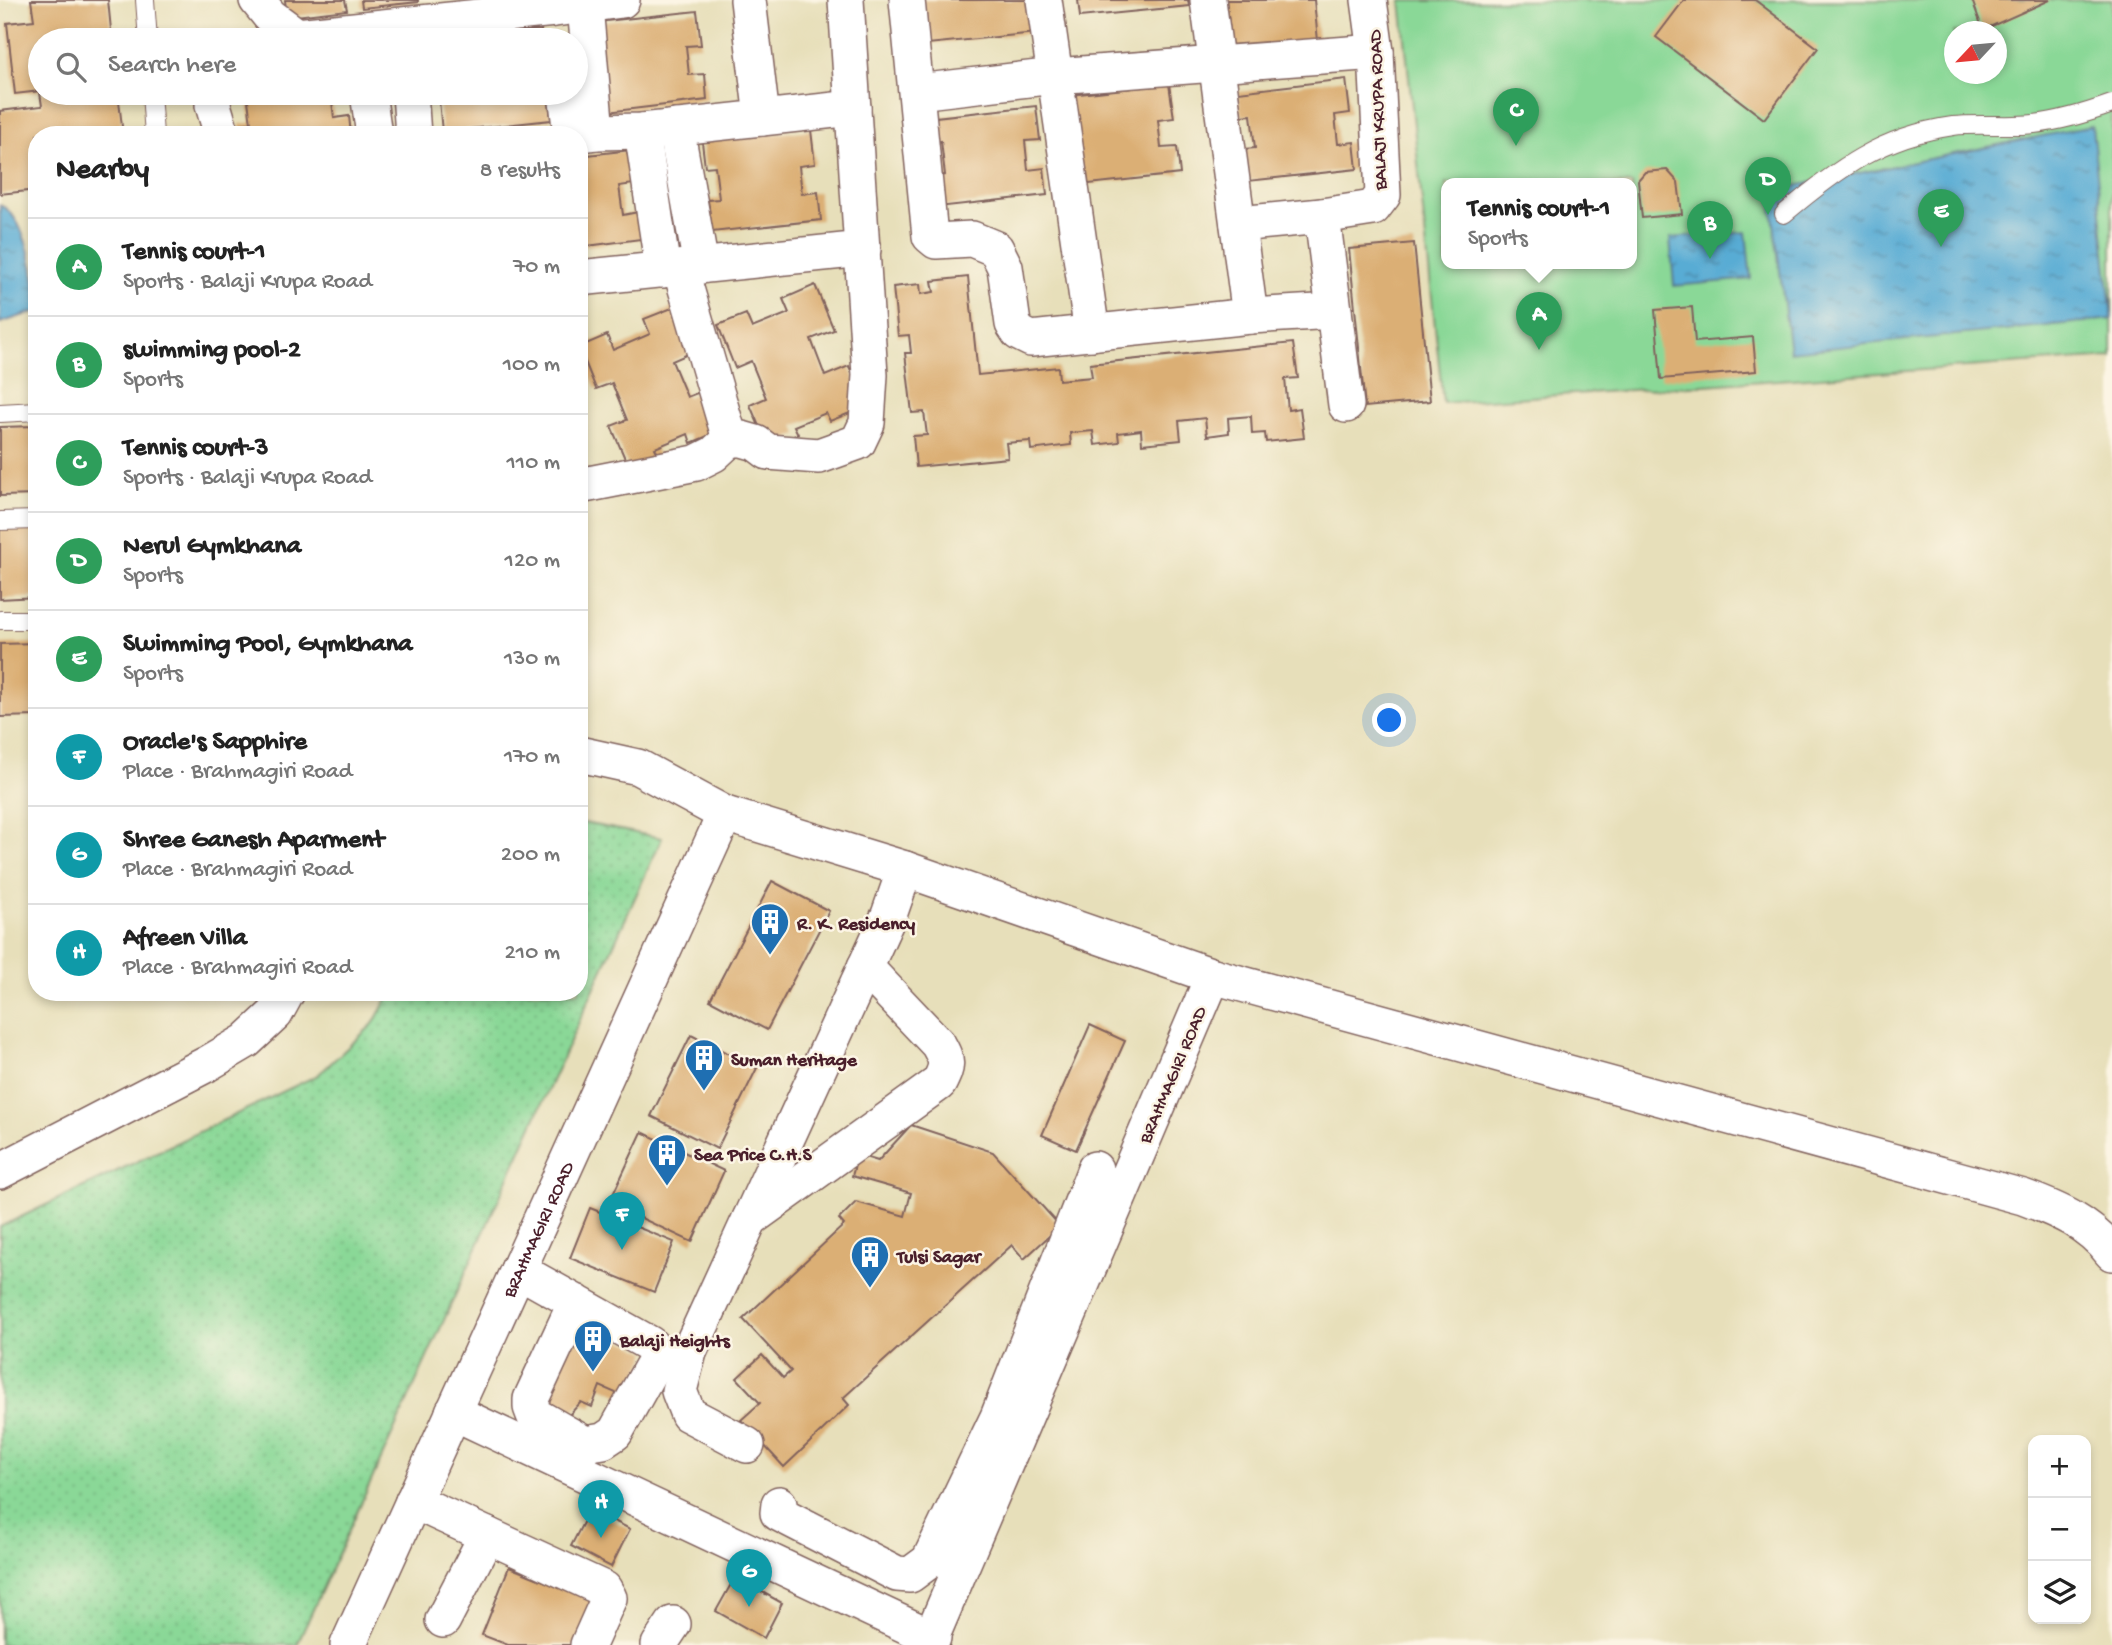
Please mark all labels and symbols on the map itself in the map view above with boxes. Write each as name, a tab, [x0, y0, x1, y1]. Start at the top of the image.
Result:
north arrow	[1944, 21, 2007, 84]
street label: BALAJI KRUPA ROAD	[1365, 29, 1394, 192]
pin: C	[1493, 88, 1539, 146]
pin: D	[1745, 157, 1791, 215]
pin: E	[1918, 189, 1964, 247]
pin: B	[1687, 201, 1733, 259]
pin: A	[1516, 292, 1562, 350]
your location	[1372, 703, 1406, 737]
building icon: R. K. Residency	[749, 901, 791, 956]
place label: R. K. Residency	[796, 914, 916, 937]
street label: BRAHMAGIRI ROAD	[1135, 1003, 1214, 1148]
building icon: Suman Heritage	[683, 1037, 725, 1092]
place label: Suman Heritage	[731, 1050, 858, 1073]
building icon: Sea Price C.H.S	[646, 1132, 688, 1187]
place label: Sea Price C.H.S	[694, 1145, 813, 1168]
street label: BRAHMAGIRI ROAD	[499, 1158, 581, 1303]
pin: F	[599, 1192, 645, 1250]
building icon: Tulsi Sagar	[849, 1234, 891, 1289]
place label: Tulsi Sagar	[895, 1247, 983, 1270]
building icon: Balaji Heights	[572, 1318, 614, 1373]
place label: Balaji Heights	[619, 1331, 731, 1354]
pin: H	[578, 1480, 624, 1538]
pin: G	[726, 1549, 772, 1607]

